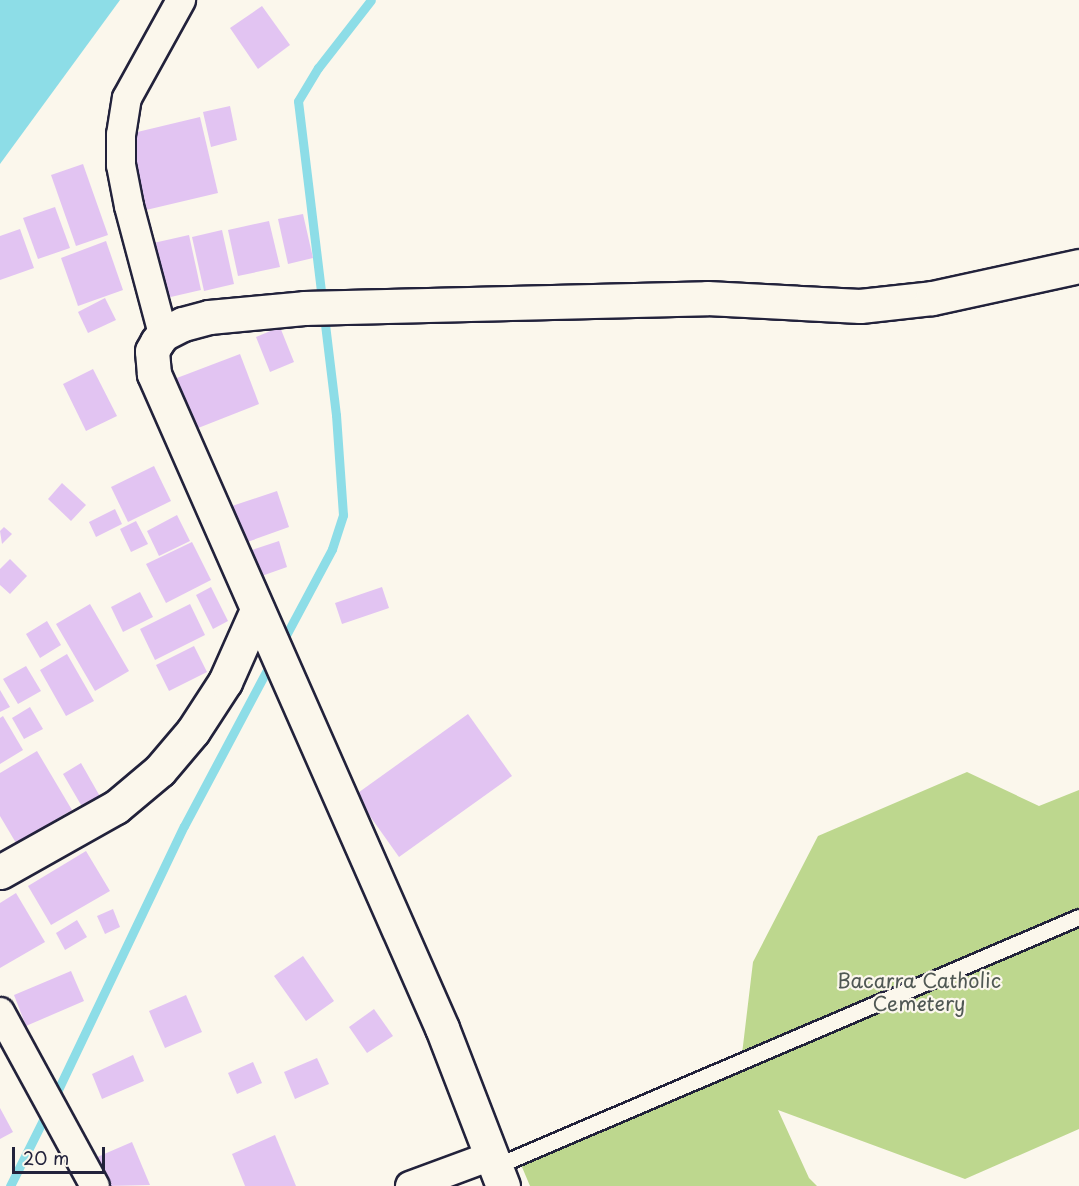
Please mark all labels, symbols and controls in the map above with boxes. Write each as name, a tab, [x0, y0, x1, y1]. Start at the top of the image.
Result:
park label: Bacarra Catholic Cemetery	[837, 968, 1001, 1015]
scale bar	[15, 1135, 108, 1173]
text: 20 m	[23, 1144, 69, 1171]

